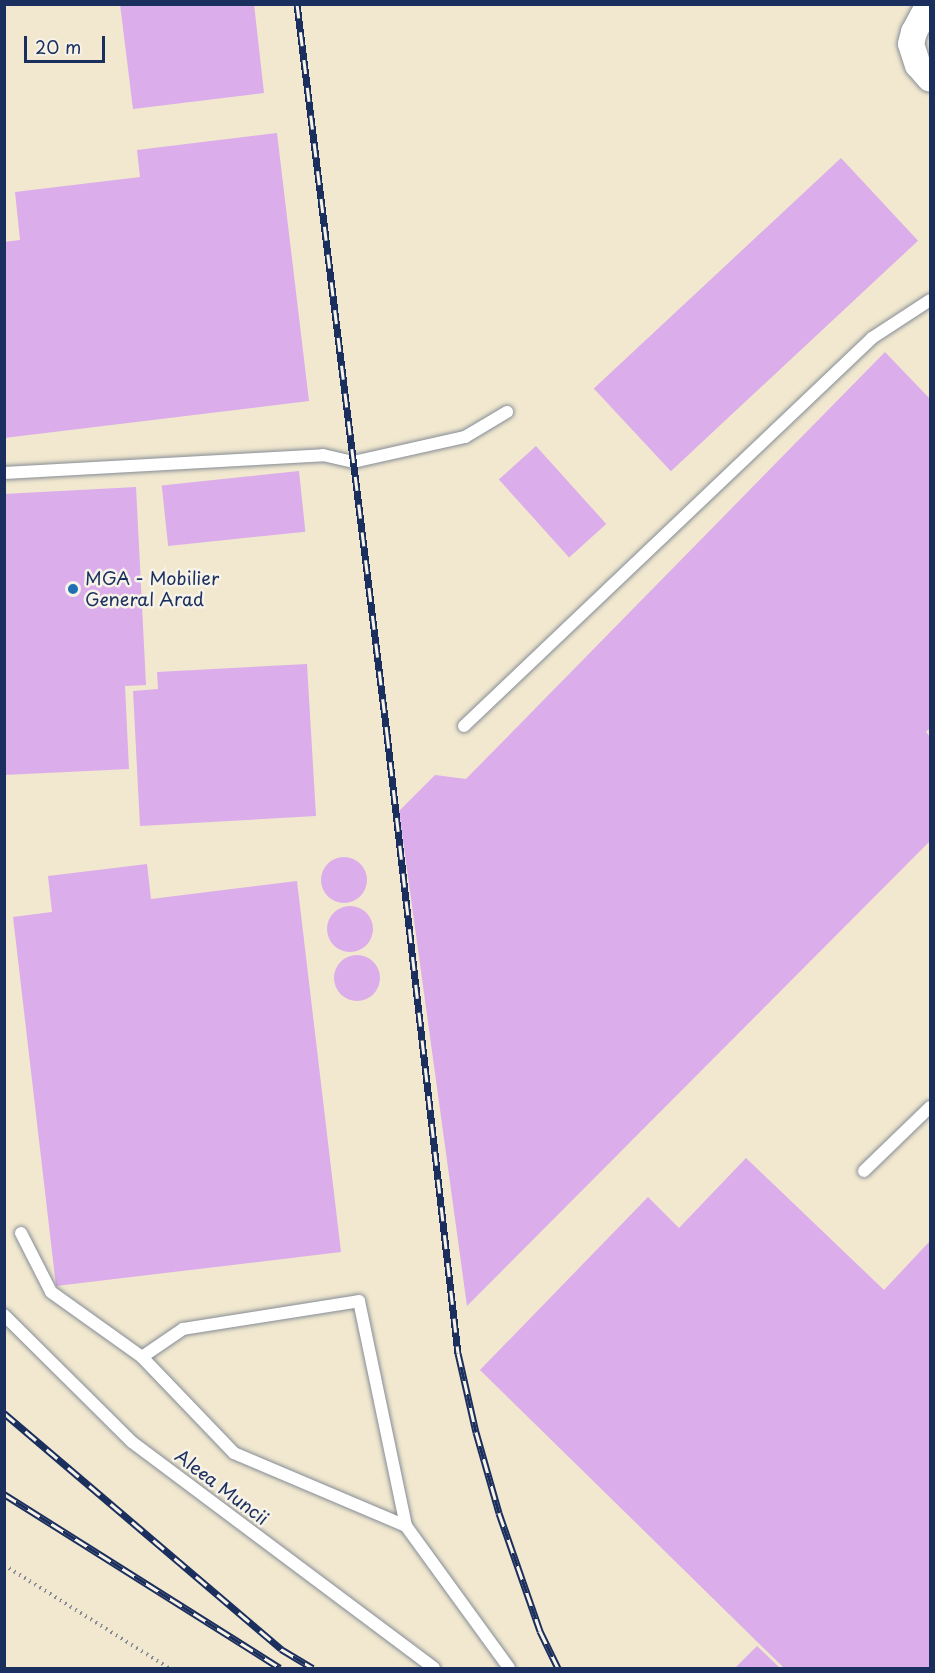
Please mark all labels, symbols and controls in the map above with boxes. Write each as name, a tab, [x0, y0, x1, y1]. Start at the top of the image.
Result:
scale bar	[27, 24, 108, 62]
text: 20 m	[35, 33, 81, 60]
place label: MGA - Mobilier General Arad	[85, 568, 220, 610]
marker: MGA - Mobilier General Arad	[66, 582, 80, 596]
street label: Aleea Muncii	[170, 1444, 274, 1530]

